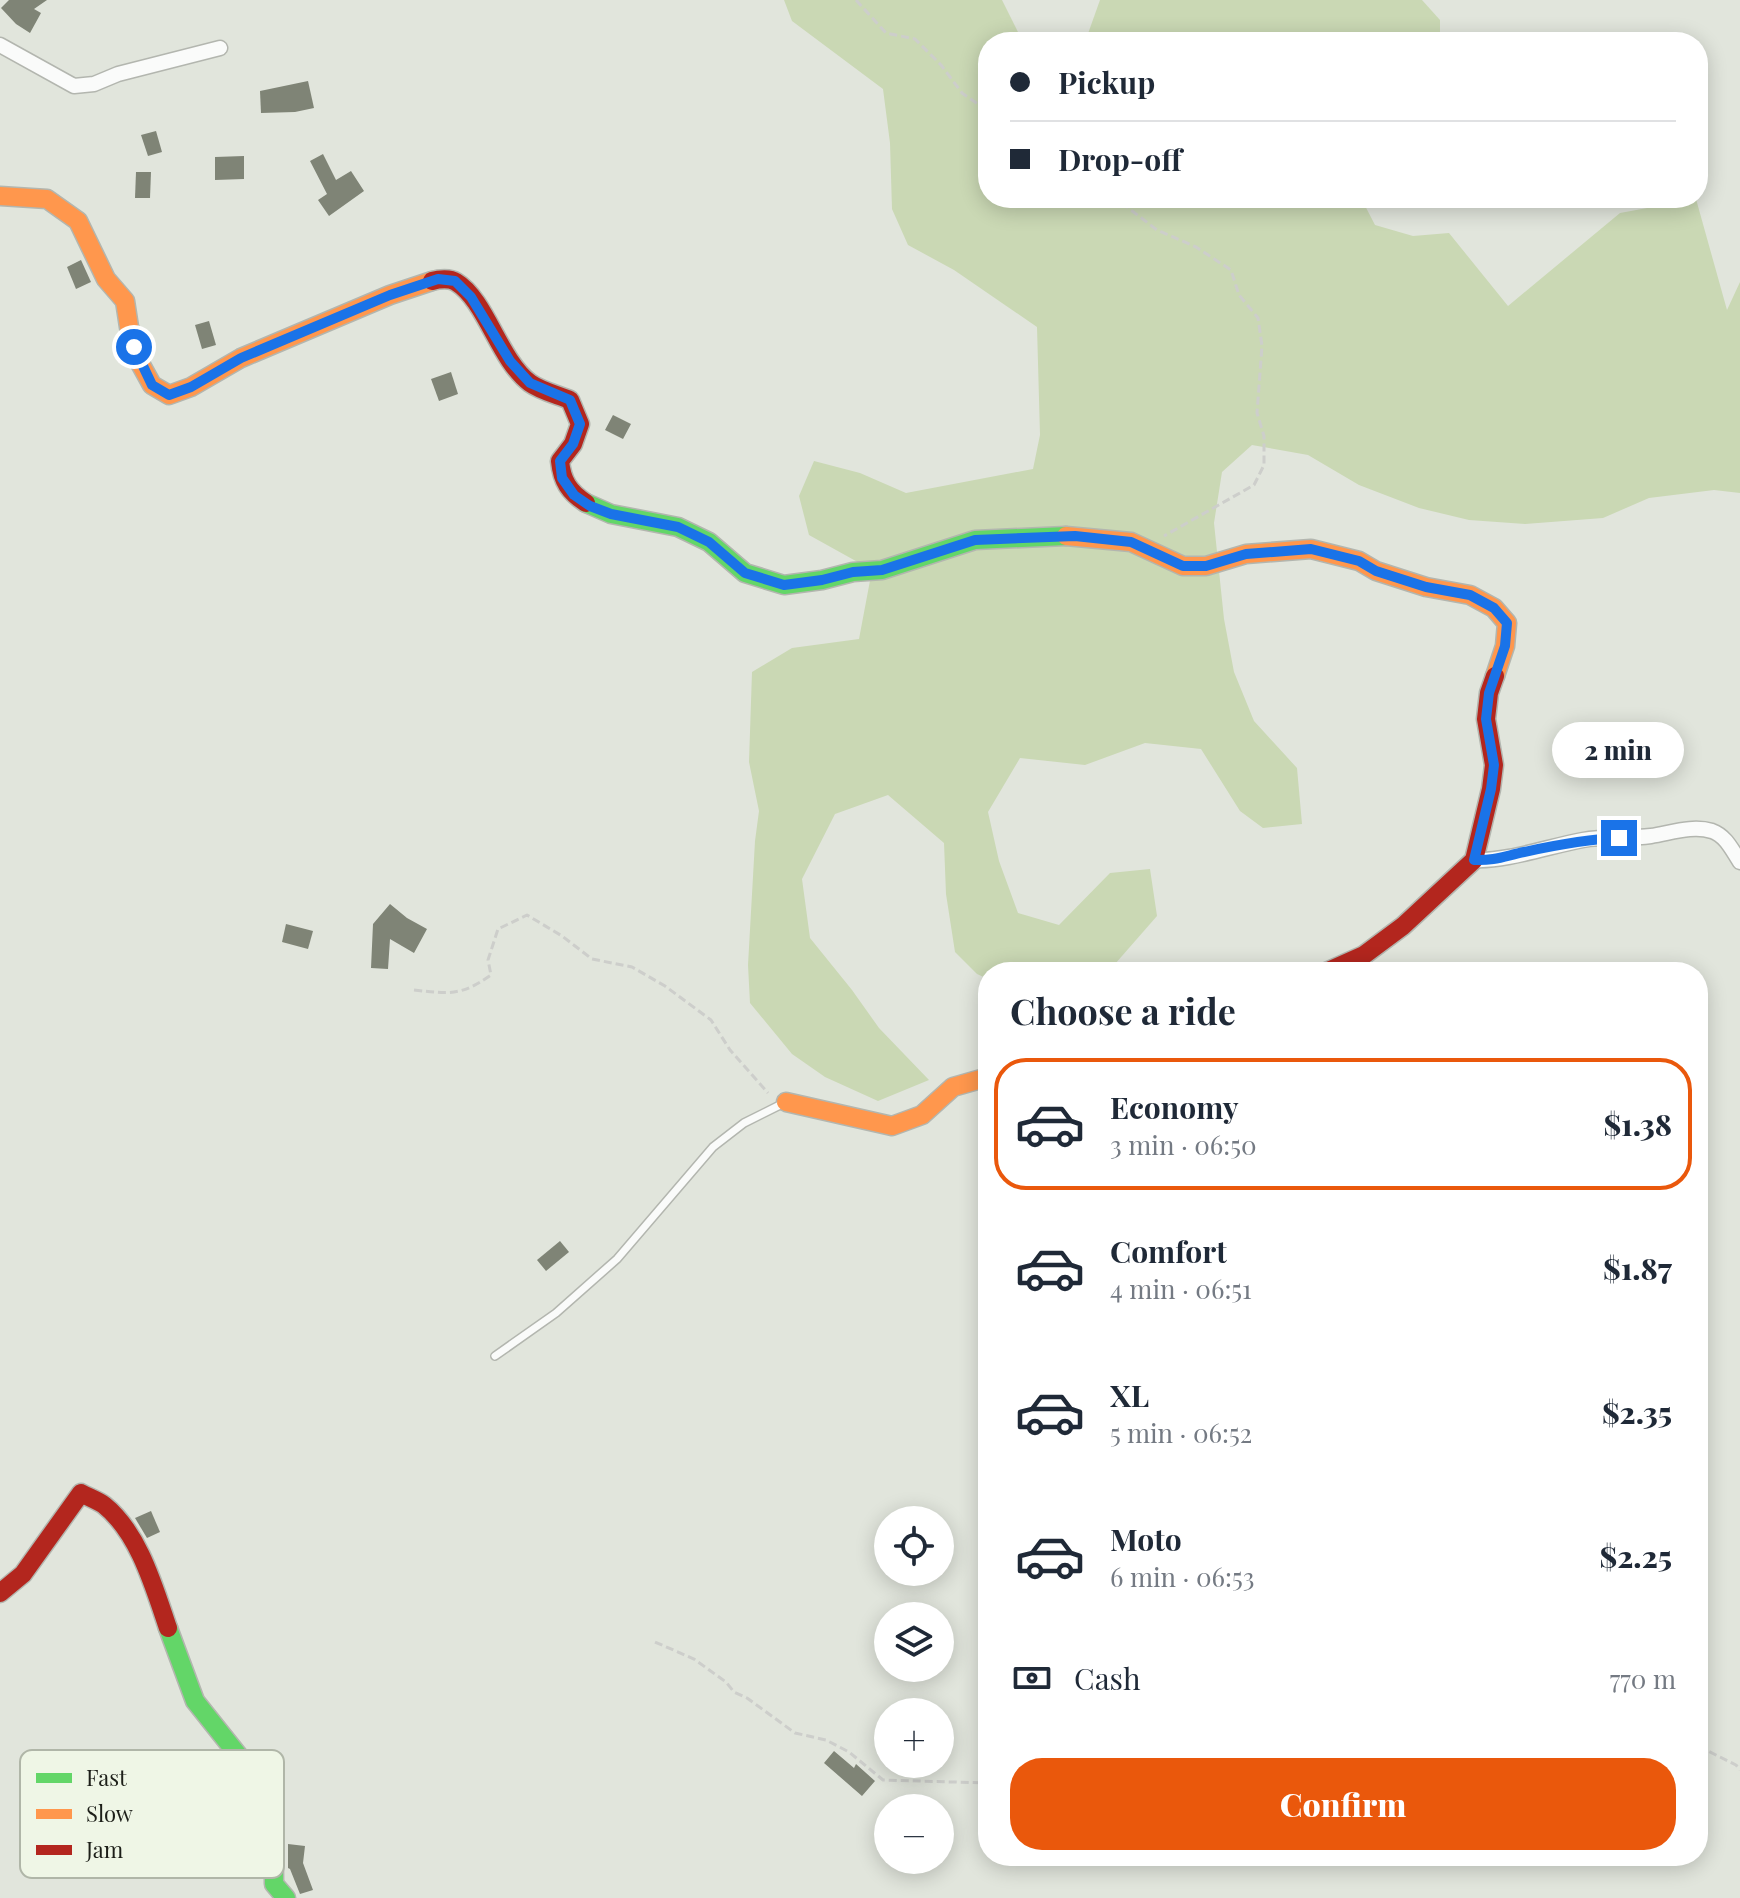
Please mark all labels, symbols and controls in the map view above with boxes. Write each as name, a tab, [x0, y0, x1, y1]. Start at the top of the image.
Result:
text: Pickup	[1058, 62, 1155, 102]
text: Drop-off	[1058, 139, 1182, 179]
route start	[116, 329, 152, 365]
callout: 2 min	[1553, 722, 1685, 778]
text: 2 min	[1584, 732, 1652, 767]
route end	[1601, 820, 1637, 856]
text: Choose a ride	[1010, 986, 1236, 1034]
text: Economy	[1110, 1087, 1239, 1127]
icon: car	[1014, 1088, 1086, 1160]
text: $1.38	[1603, 1104, 1672, 1144]
text: 3 min · 06:50	[1110, 1127, 1257, 1162]
text: Comfort	[1110, 1231, 1227, 1271]
icon: car	[1014, 1232, 1086, 1304]
text: $1.87	[1603, 1248, 1672, 1288]
text: 4 min · 06:51	[1110, 1271, 1252, 1306]
text: XL	[1110, 1375, 1149, 1415]
icon: car	[1014, 1376, 1086, 1448]
text: $2.35	[1602, 1392, 1672, 1432]
text: 5 min · 06:52	[1110, 1415, 1252, 1450]
map controls	[874, 1506, 954, 1874]
button: locate	[874, 1506, 954, 1586]
text: Moto	[1110, 1519, 1182, 1559]
icon: car	[1014, 1520, 1086, 1592]
text: $2.25	[1599, 1536, 1672, 1576]
text: 6 min · 06:53	[1110, 1559, 1254, 1594]
button: layers	[874, 1602, 954, 1682]
icon: cash	[1010, 1656, 1054, 1700]
text: Cash	[1074, 1658, 1141, 1698]
text: 770 m	[1610, 1661, 1676, 1696]
button: +	[874, 1698, 954, 1778]
legend	[20, 1750, 284, 1878]
button: Confirm	[1010, 1758, 1676, 1850]
text: Fast	[86, 1762, 128, 1792]
button: −	[874, 1794, 954, 1874]
text: Slow	[86, 1798, 133, 1828]
text: Jam	[85, 1834, 124, 1864]

